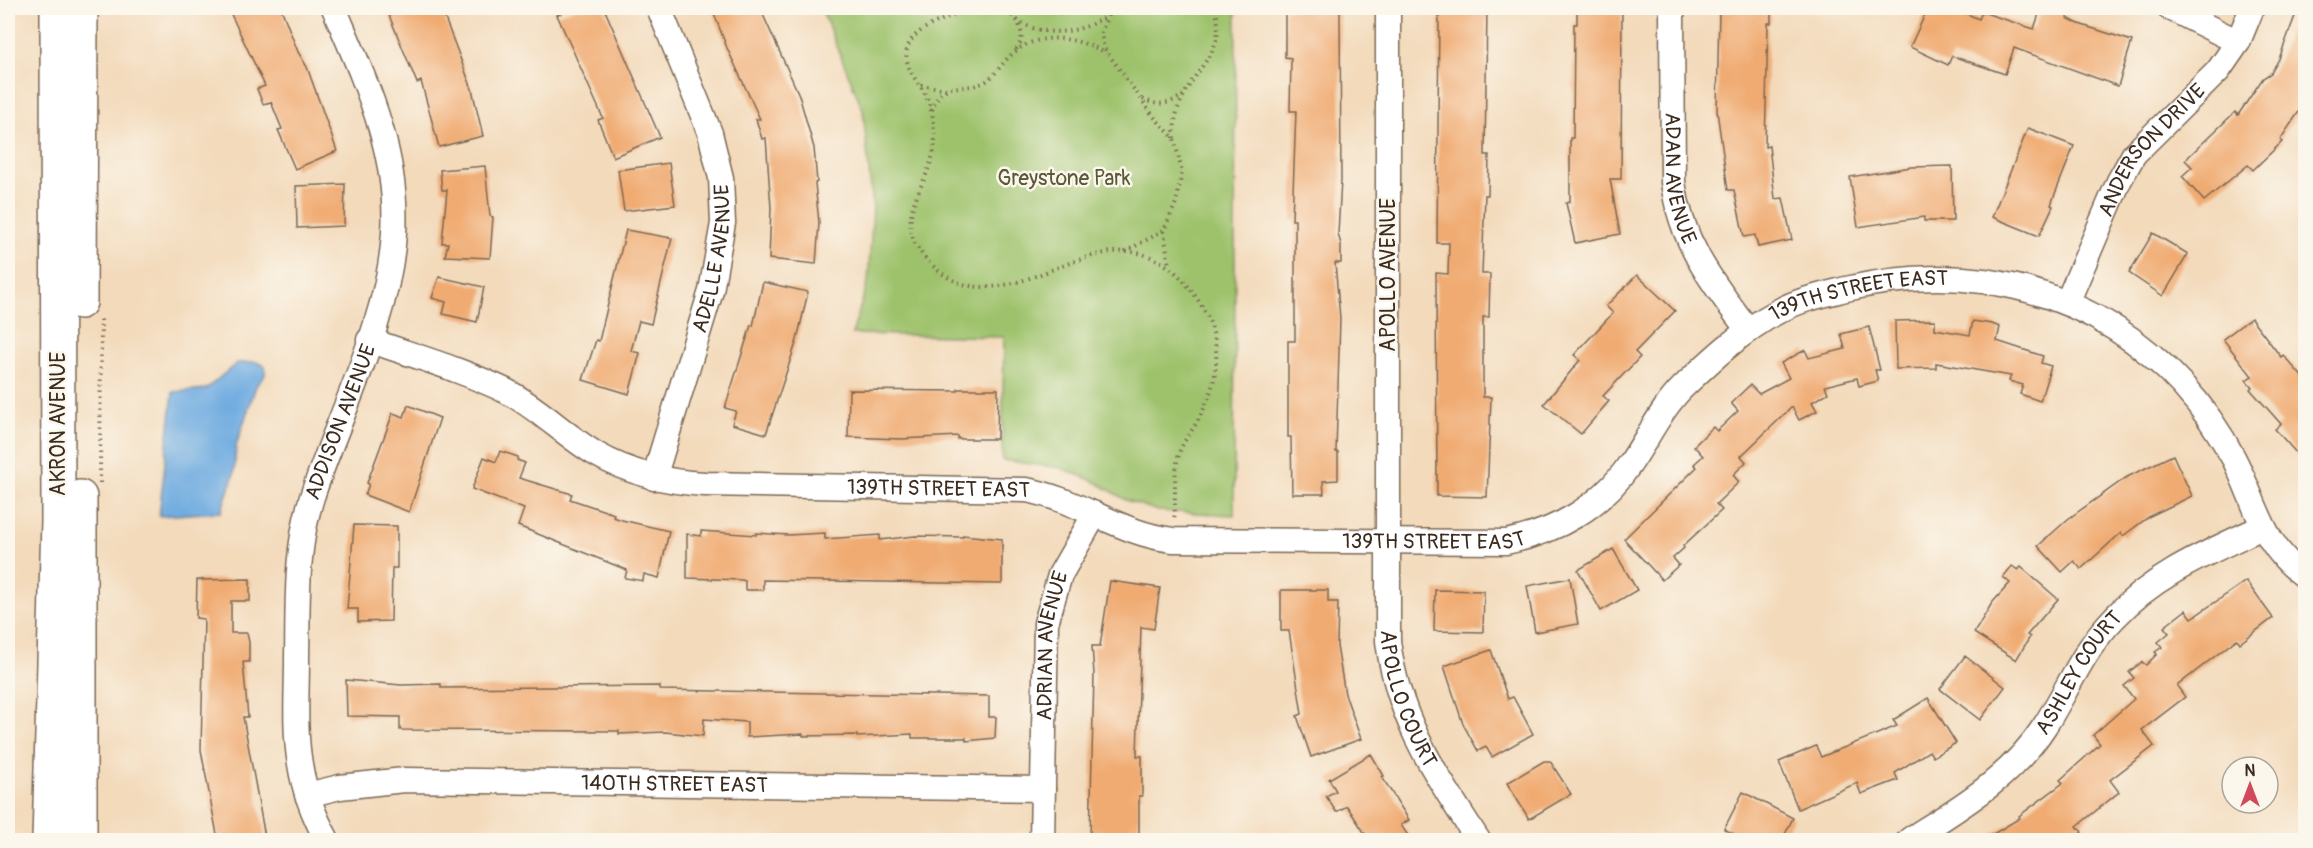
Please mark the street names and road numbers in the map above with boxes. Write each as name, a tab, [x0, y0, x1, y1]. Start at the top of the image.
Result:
street label: ANDERSON DRIVE	[2092, 78, 2212, 221]
street label: ADAN AVENUE	[1659, 112, 1703, 249]
street label: ADELLE AVENUE	[686, 183, 737, 336]
street label: APOLLO AVENUE	[1375, 198, 1402, 352]
street label: 139TH STREET EAST	[1764, 265, 1948, 328]
street label: ADDISON AVENUE	[299, 340, 382, 503]
street label: AKRON AVENUE	[45, 352, 72, 496]
street label: 139TH STREET EAST	[847, 474, 1031, 504]
street label: 139TH STREET EAST	[1342, 525, 1529, 557]
street label: ADRIAN AVENUE	[1031, 568, 1074, 721]
street label: ASHLEY COURT	[2030, 605, 2128, 740]
street label: APOLLO COURT	[1374, 630, 1443, 772]
street label: 140TH STREET EAST	[581, 769, 769, 799]

